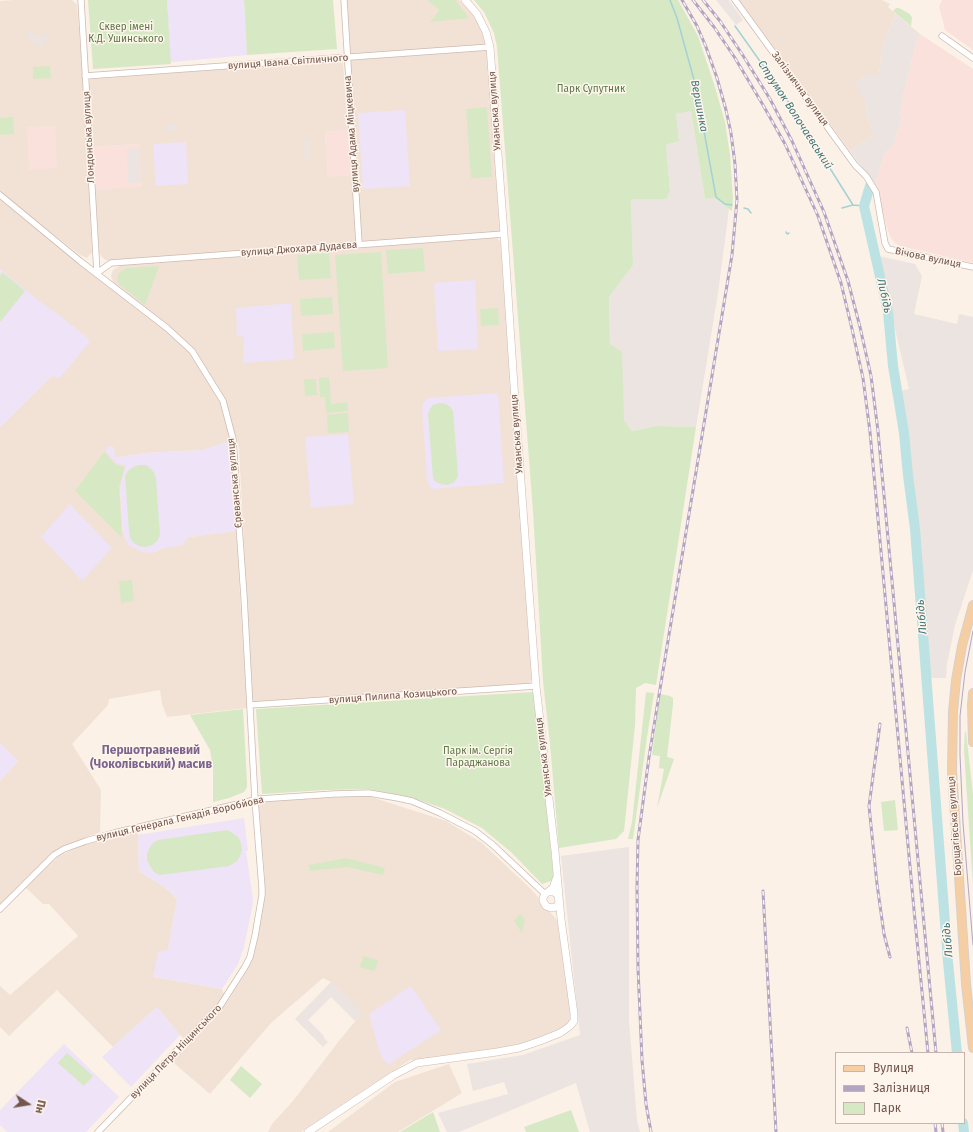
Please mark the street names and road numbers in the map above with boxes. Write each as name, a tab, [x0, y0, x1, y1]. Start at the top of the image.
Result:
street label: Залізнична вулиця	[769, 49, 831, 129]
street label: вулиця Івана Світличного	[227, 52, 349, 72]
street label: Уманська вулиця	[486, 71, 504, 151]
street label: вулиця Адама Міцкевича	[342, 75, 362, 193]
street label: Лондонська вулиця	[81, 91, 97, 183]
street label: вулиця Джохара Дудаєва	[240, 239, 358, 259]
street label: Вічова вулиця	[894, 245, 962, 271]
street label: Уманська вулиця	[508, 394, 526, 474]
street label: Єреванська вулиця	[225, 437, 245, 529]
street label: вулиця Пилипа Козицького	[328, 686, 458, 706]
street label: Уманська вулиця	[533, 717, 555, 797]
street label: Борщагівська вулиця	[946, 776, 964, 876]
street label: вулиця Генерала Генадія Воробйова	[95, 794, 265, 844]
street label: вулиця Петра Ніщинського	[128, 1002, 224, 1102]

